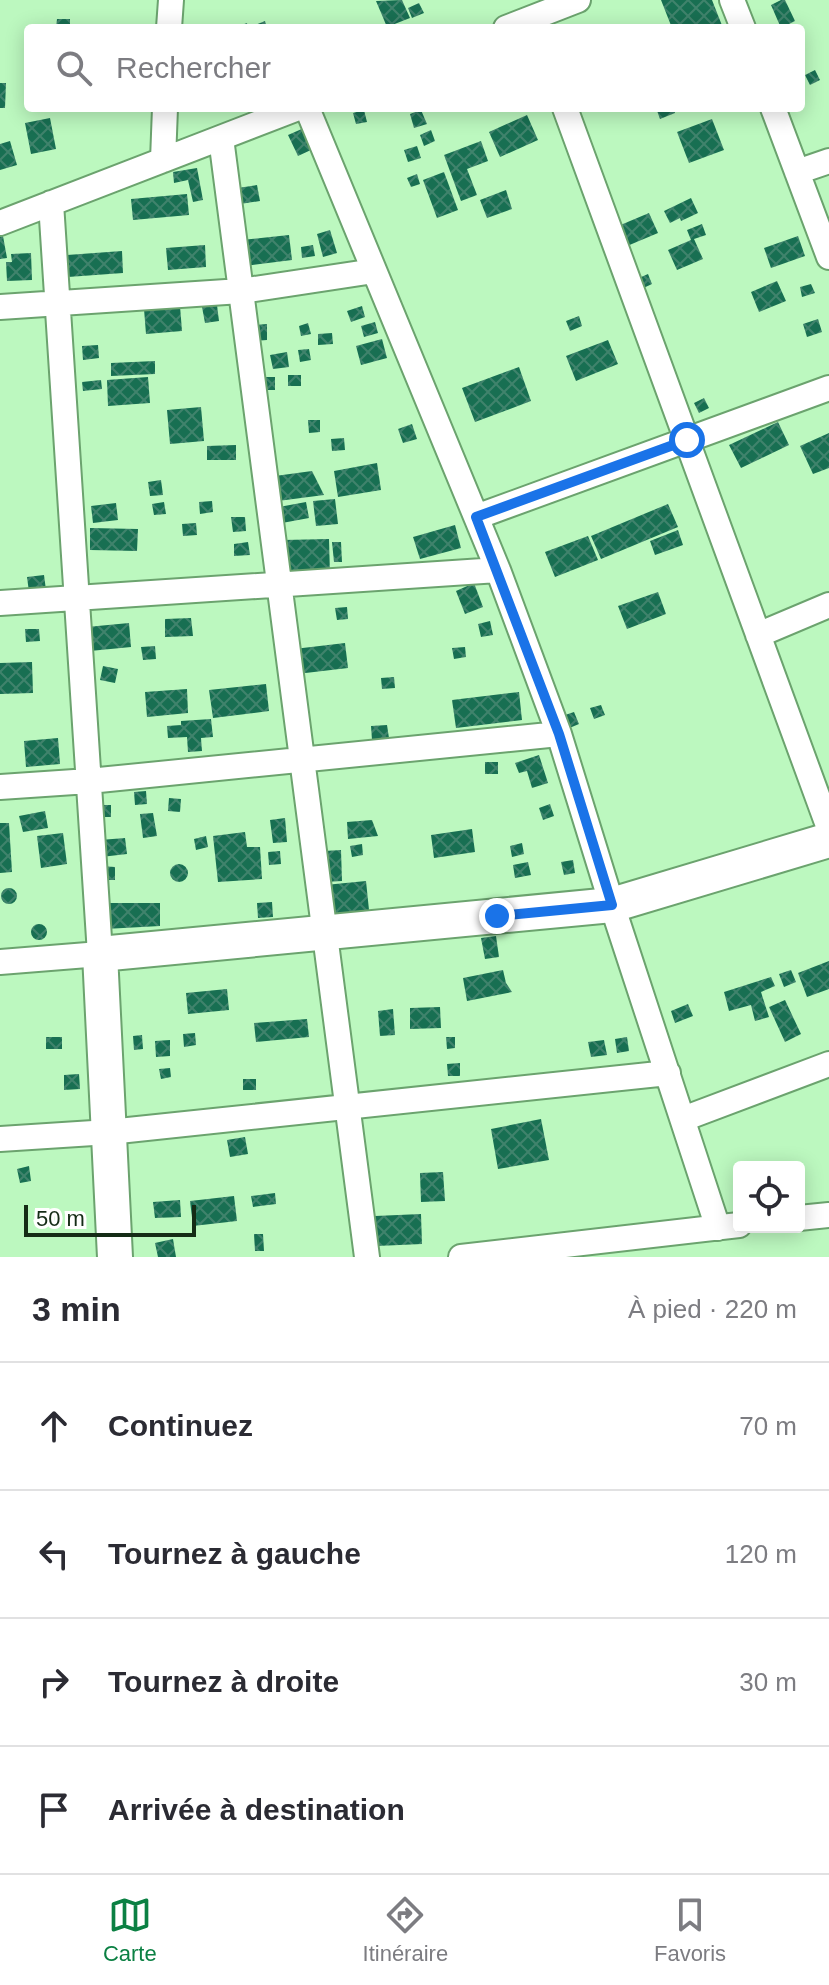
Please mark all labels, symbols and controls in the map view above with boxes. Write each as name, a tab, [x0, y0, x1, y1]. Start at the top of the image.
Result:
search box	[24, 24, 805, 112]
icon: search	[52, 46, 96, 90]
text: Rechercher	[116, 51, 271, 84]
route start	[669, 422, 705, 458]
route end	[479, 898, 515, 934]
map controls	[733, 1161, 805, 1233]
button: locate	[733, 1161, 805, 1233]
scale bar	[24, 1201, 196, 1237]
text: 50 m	[36, 1206, 85, 1231]
text: 3 min	[32, 1290, 121, 1328]
text: À pied · 220 m	[628, 1294, 797, 1324]
icon: ahead	[32, 1404, 76, 1448]
text: Continuez	[108, 1409, 253, 1442]
text: 70 m	[739, 1411, 797, 1441]
icon: left	[32, 1532, 76, 1576]
text: Tournez à gauche	[108, 1537, 361, 1570]
text: 120 m	[725, 1539, 797, 1569]
icon: right	[32, 1660, 76, 1704]
text: Tournez à droite	[108, 1665, 339, 1698]
text: 30 m	[739, 1667, 797, 1697]
icon: arrive	[32, 1788, 76, 1832]
text: Arrivée à destination	[108, 1793, 405, 1826]
tab: Carte	[103, 1893, 157, 1967]
tab: Itinéraire	[363, 1893, 448, 1967]
tab: Favoris	[654, 1893, 726, 1967]

